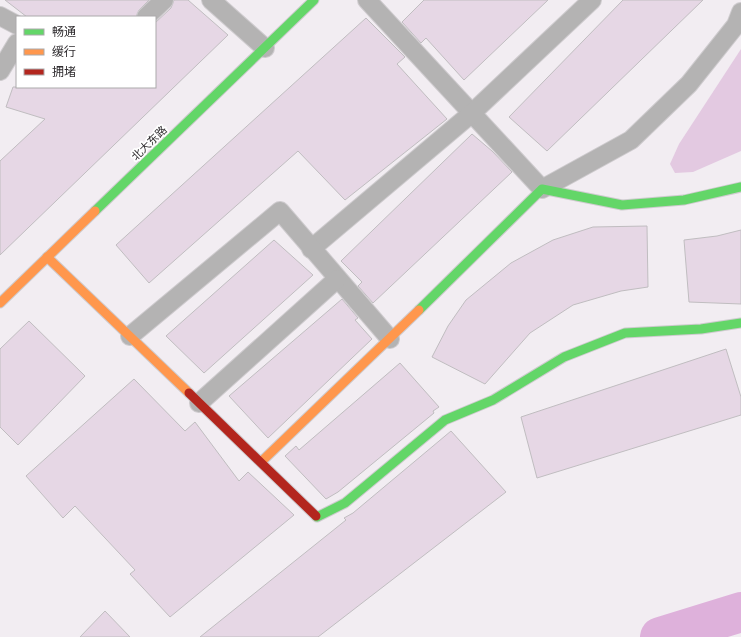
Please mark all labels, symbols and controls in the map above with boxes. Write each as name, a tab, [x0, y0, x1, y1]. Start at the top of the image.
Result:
legend	[16, 16, 156, 88]
text: 畅通	[52, 24, 76, 39]
text: 缓行	[52, 44, 76, 59]
text: 拥堵	[52, 64, 76, 79]
street label: 北大东路	[128, 123, 170, 163]

